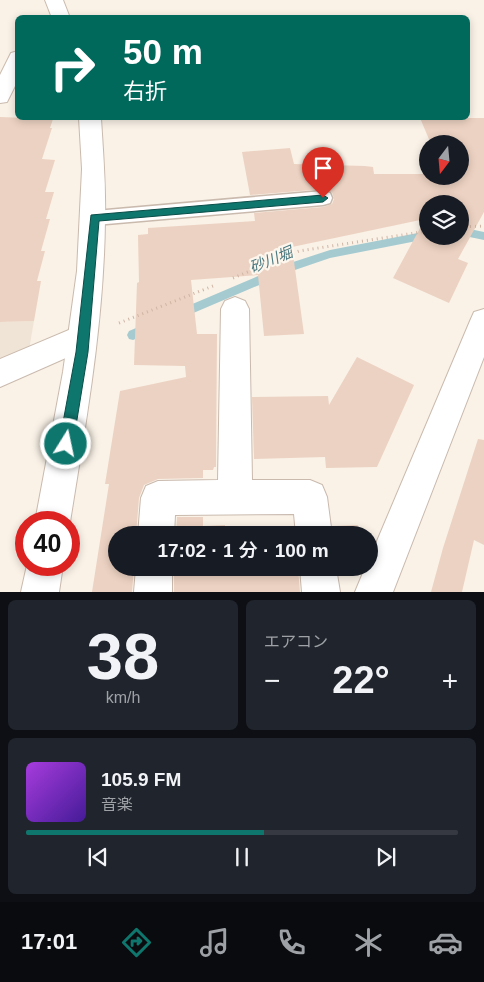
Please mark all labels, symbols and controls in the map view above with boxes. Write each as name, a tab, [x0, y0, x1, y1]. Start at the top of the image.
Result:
text: 50 m	[123, 32, 203, 71]
icon: right	[40, 35, 105, 100]
text: 右折	[123, 79, 167, 104]
north arrow	[419, 135, 469, 185]
map controls	[419, 135, 469, 245]
pin	[302, 147, 344, 198]
icon: arrive	[309, 154, 337, 182]
button: layers	[419, 195, 469, 245]
water label: 砂川堀	[247, 242, 297, 276]
position arrow	[39, 417, 91, 469]
speed limit sign: 40	[15, 511, 80, 576]
text: 17:02 · 1 分 · 100 m	[157, 540, 329, 561]
text: 38	[87, 620, 159, 693]
text: エアコン	[264, 633, 328, 650]
text: 22°	[332, 659, 390, 701]
text: −	[264, 665, 280, 696]
text: +	[442, 665, 458, 696]
text: km/h	[106, 689, 140, 706]
text: 105.9 FM	[101, 769, 181, 790]
text: 音楽	[101, 796, 133, 813]
icon: previous	[84, 843, 112, 871]
icon: pause	[228, 843, 256, 871]
icon: next	[372, 843, 400, 871]
icon: directions	[119, 925, 154, 960]
icon: music	[197, 925, 232, 960]
icon: phone	[274, 925, 309, 960]
icon: climate	[351, 925, 386, 960]
icon: car	[428, 925, 463, 960]
text: 17:01	[21, 929, 77, 954]

